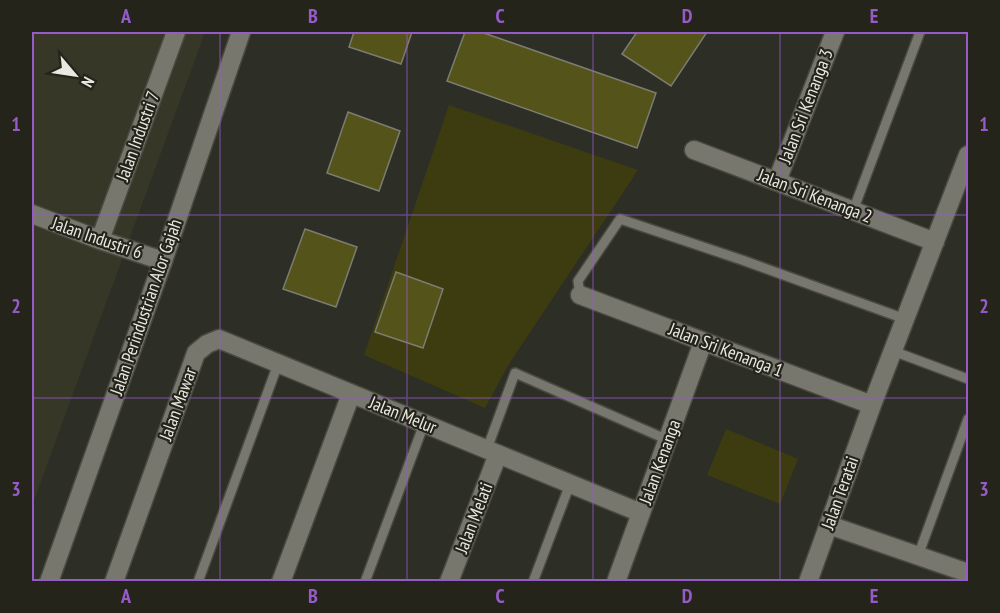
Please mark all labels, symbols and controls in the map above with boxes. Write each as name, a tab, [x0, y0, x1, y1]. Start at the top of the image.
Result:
text: A	[120, 3, 132, 29]
text: B	[308, 3, 318, 29]
text: C	[495, 3, 505, 29]
text: D	[682, 3, 693, 29]
text: E	[870, 3, 878, 29]
north arrow	[45, 45, 105, 105]
street label: Jalan Sri Kenanga 3	[773, 45, 838, 167]
text: N	[77, 74, 99, 91]
street label: Jalan Industri 7	[110, 88, 164, 185]
text: 1	[11, 111, 21, 137]
text: 1	[979, 111, 989, 137]
street label: Jalan Sri Kenanga 2	[754, 163, 876, 228]
street label: Jalan Industri 6	[48, 211, 145, 264]
street label: Jalan Perindustrian Alor Gajah	[104, 216, 186, 399]
text: 2	[11, 293, 21, 319]
text: 2	[979, 293, 989, 319]
street label: Jalan Sri Kenanga 1	[665, 317, 787, 382]
street label: Jalan Mawar	[153, 364, 201, 444]
street label: Jalan Melur	[365, 390, 440, 438]
street label: Jalan Kenanga	[633, 416, 685, 508]
street label: Jalan Teratai	[815, 453, 863, 533]
text: 3	[11, 476, 21, 502]
text: 3	[979, 476, 989, 502]
street label: Jalan Melati	[449, 479, 497, 557]
text: A	[120, 583, 132, 609]
text: B	[308, 583, 318, 609]
text: C	[495, 583, 505, 609]
text: D	[682, 583, 693, 609]
text: E	[870, 583, 878, 609]

